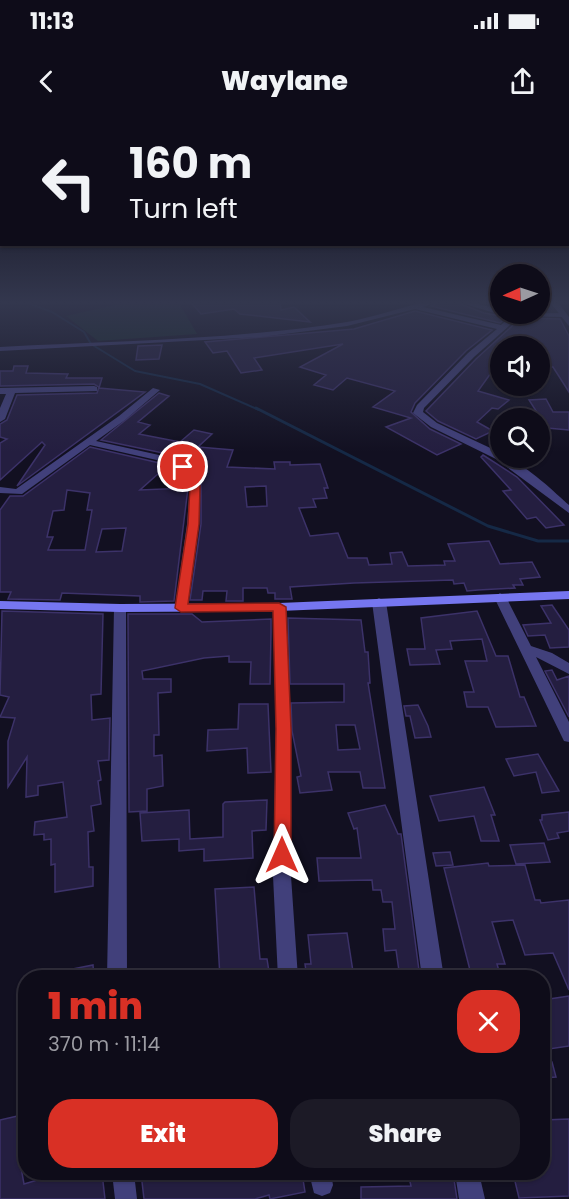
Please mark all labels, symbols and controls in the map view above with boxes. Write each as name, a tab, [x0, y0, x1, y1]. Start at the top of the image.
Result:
text: 11:13	[30, 6, 74, 37]
text: Waylane	[221, 62, 348, 99]
icon: back	[30, 65, 63, 98]
icon: share	[506, 65, 539, 98]
text: 160 m	[129, 134, 252, 193]
icon: left	[30, 144, 108, 222]
text: Turn left	[129, 190, 238, 227]
north arrow	[490, 264, 550, 324]
map controls	[490, 264, 550, 468]
button: sound	[490, 336, 550, 396]
button: search	[490, 408, 550, 468]
pin	[157, 441, 208, 492]
icon: arrive	[166, 450, 199, 483]
position arrow	[250, 823, 314, 887]
text: 1 min	[48, 981, 143, 1032]
button: close	[457, 990, 520, 1053]
text: 370 m · 11:14	[48, 1030, 160, 1058]
button: Exit	[48, 1099, 278, 1168]
button: Share	[290, 1099, 520, 1168]

